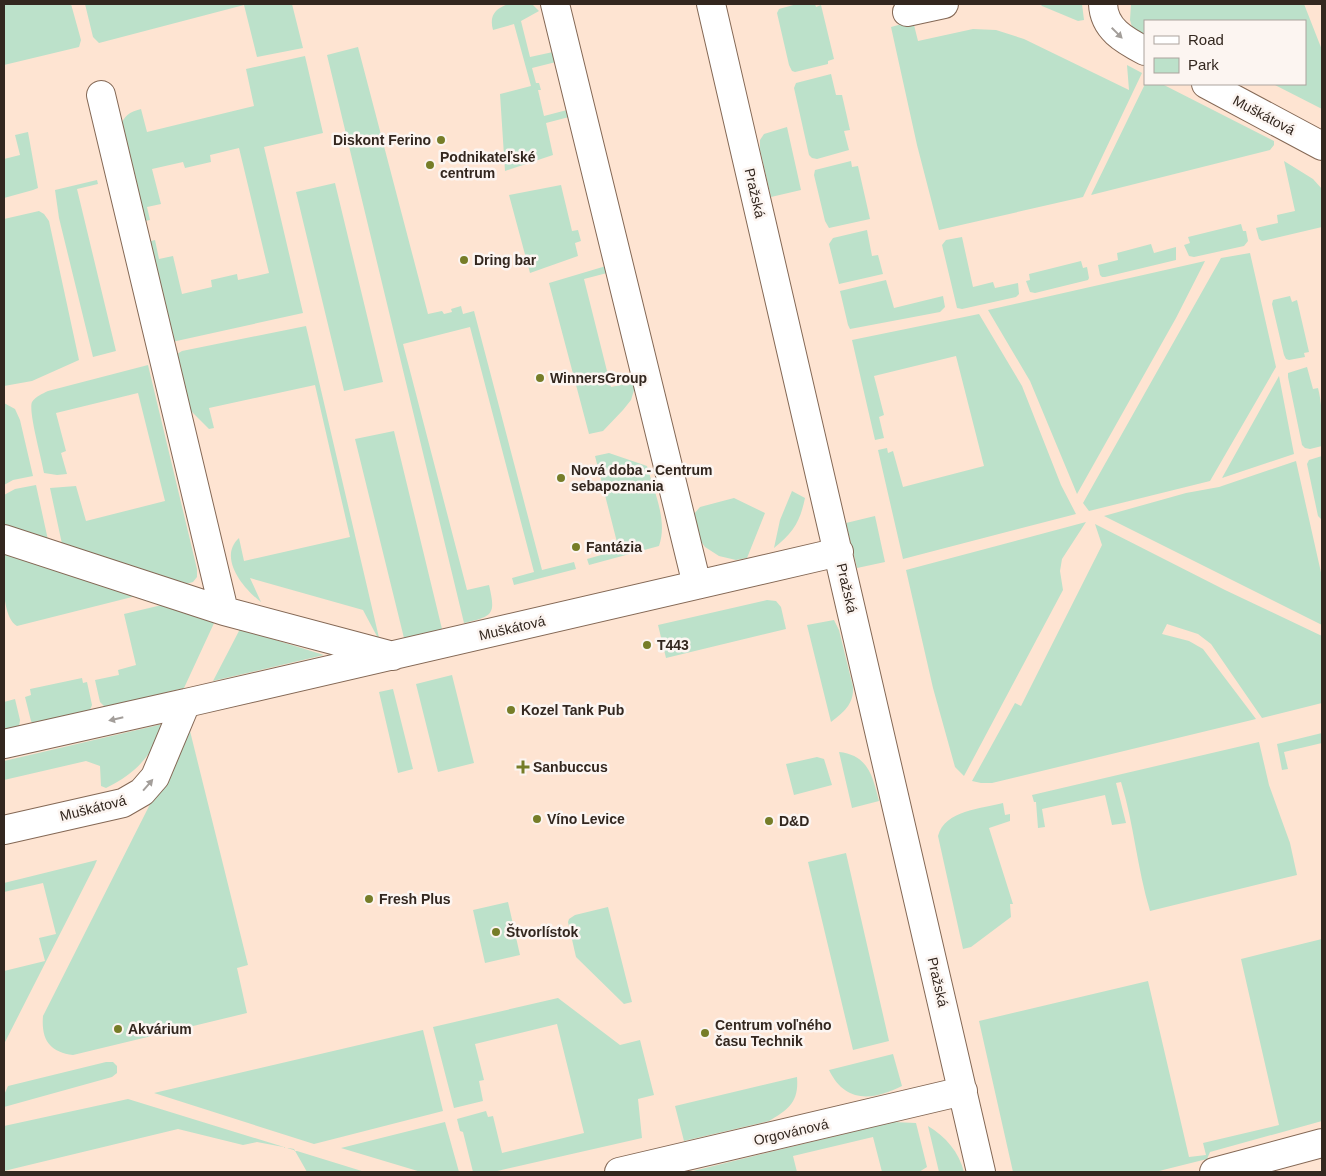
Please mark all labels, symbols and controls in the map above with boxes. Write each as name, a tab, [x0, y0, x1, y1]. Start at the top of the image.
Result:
legend	[1144, 20, 1306, 85]
one-way arrow	[1111, 27, 1123, 39]
text: Road	[1188, 31, 1224, 48]
text: Park	[1188, 56, 1219, 73]
street label: Muškátová	[1230, 92, 1298, 138]
place label: Diskont Ferino	[333, 132, 431, 148]
marker: Diskont Ferino	[435, 134, 447, 146]
place label: Podnikateľské centrum	[440, 149, 536, 181]
marker: Podnikateľské centrum	[424, 159, 436, 171]
street label: Pražská	[742, 167, 769, 220]
place label: Dring bar	[474, 252, 537, 268]
marker: Dring bar	[458, 254, 470, 266]
place label: WinnersGroup	[550, 370, 647, 386]
marker: WinnersGroup	[534, 372, 546, 384]
place label: Nová doba - Centrum sebapoznania	[571, 462, 713, 494]
marker: Nová doba - Centrum sebapoznania	[555, 472, 567, 484]
place label: Fantázia	[586, 539, 642, 555]
marker: Fantázia	[570, 541, 582, 553]
street label: Pražská	[834, 562, 861, 615]
street label: Muškátová	[477, 613, 547, 643]
place label: T443	[657, 637, 689, 653]
marker: T443	[641, 639, 653, 651]
place label: Kozel Tank Pub	[521, 702, 624, 718]
marker: Kozel Tank Pub	[505, 704, 517, 716]
one-way arrow	[107, 715, 123, 723]
place label: Sanbuccus	[533, 759, 608, 775]
marker: Sanbuccus	[517, 761, 529, 773]
one-way arrow	[143, 778, 154, 791]
street label: Muškátová	[58, 792, 128, 824]
place label: Víno Levice	[547, 811, 625, 827]
marker: Víno Levice	[531, 813, 543, 825]
place label: D&D	[779, 813, 809, 829]
marker: D&D	[763, 815, 775, 827]
place label: Fresh Plus	[379, 891, 451, 907]
marker: Fresh Plus	[363, 893, 375, 905]
place label: Štvorlístok	[506, 923, 579, 940]
marker: Štvorlístok	[490, 926, 502, 938]
street label: Pražská	[925, 956, 952, 1009]
place label: Centrum voľného času Technik	[715, 1017, 832, 1049]
place label: Akvárium	[128, 1021, 192, 1037]
marker: Akvárium	[112, 1023, 124, 1035]
marker: Centrum voľného času Technik	[699, 1027, 711, 1039]
street label: Orgovánová	[752, 1116, 830, 1148]

